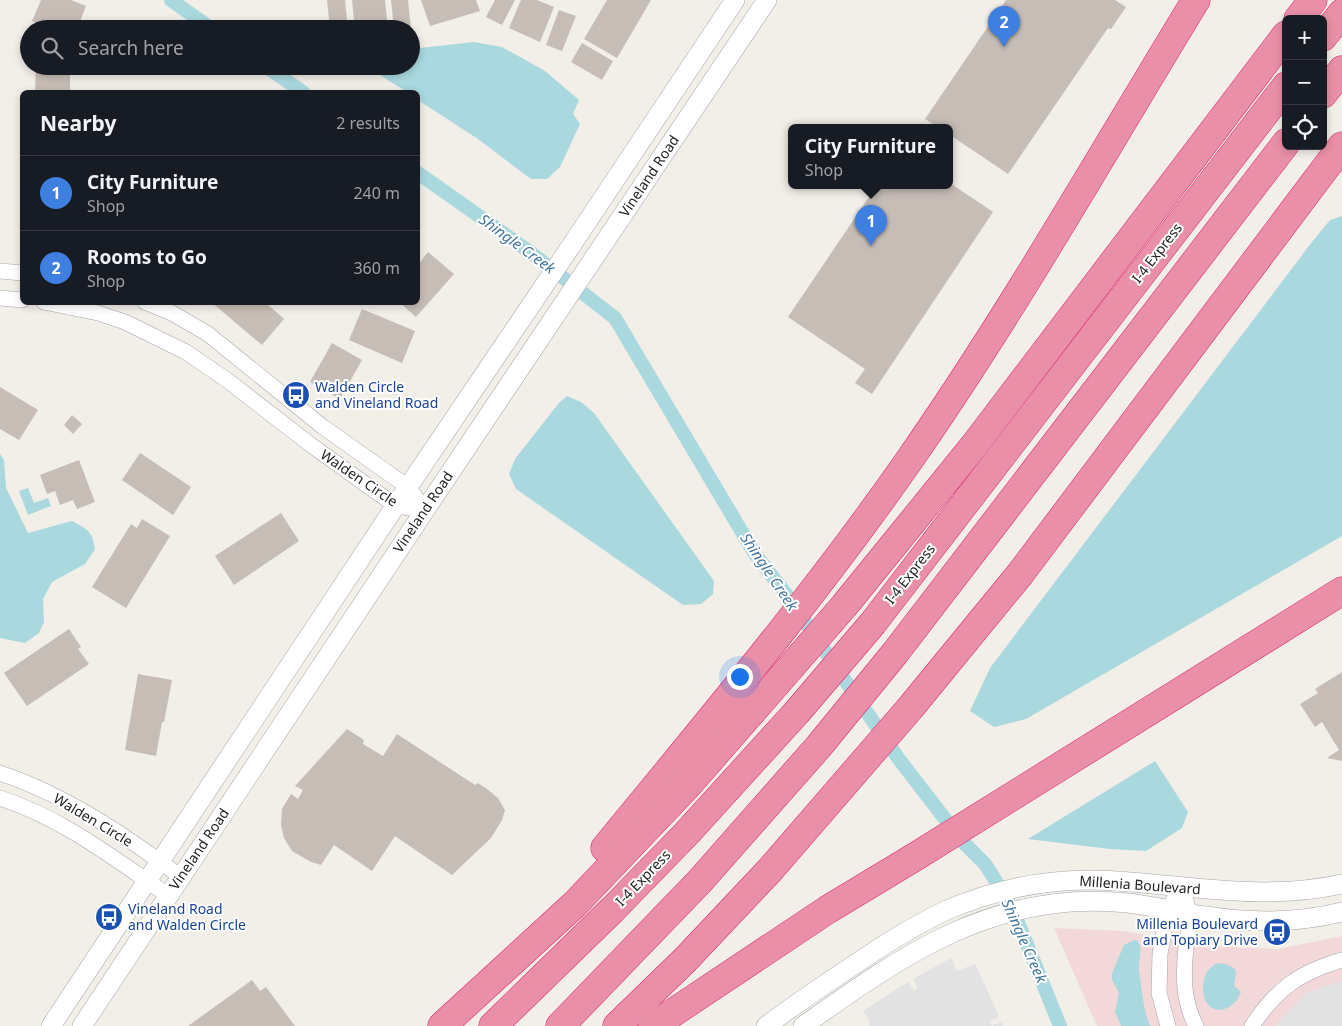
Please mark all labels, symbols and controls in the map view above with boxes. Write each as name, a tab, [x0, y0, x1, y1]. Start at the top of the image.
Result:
pin: 2	[988, 6, 1020, 47]
map controls	[1282, 15, 1327, 150]
button: +	[1282, 15, 1327, 60]
search box	[20, 20, 420, 75]
icon: search	[38, 34, 66, 62]
text: Search here	[78, 35, 184, 61]
button: −	[1282, 60, 1327, 105]
button: locate	[1282, 105, 1327, 150]
text: Nearby	[40, 109, 116, 137]
text: 2 results	[336, 112, 400, 134]
popup	[788, 124, 953, 189]
street label: Vineland Road	[614, 131, 683, 220]
text: City Furniture	[805, 133, 936, 159]
text: Shop	[805, 159, 843, 181]
text: City Furniture	[87, 169, 218, 195]
text: 1	[51, 182, 61, 204]
text: 240 m	[353, 182, 400, 204]
text: Shop	[87, 195, 125, 217]
pin: 1	[855, 205, 887, 246]
water label: Shingle Creek	[475, 209, 560, 278]
street label: I-4 Express	[1127, 218, 1186, 287]
text: Rooms to Go	[87, 244, 207, 270]
text: 2	[51, 257, 61, 279]
text: 360 m	[353, 257, 400, 279]
text: Shop	[87, 270, 125, 292]
place label: Walden Circle and Vineland Road	[315, 377, 438, 412]
bus stop icon: Walden Circle and Vineland Road	[281, 380, 311, 410]
street label: Walden Circle	[317, 445, 402, 510]
street label: Vineland Road	[388, 467, 457, 556]
water label: Shingle Creek	[736, 529, 803, 615]
street label: I-4 Express	[880, 539, 939, 608]
your location	[727, 664, 753, 690]
street label: Walden Circle	[50, 788, 136, 851]
street label: Vineland Road	[164, 804, 233, 893]
street label: I-4 Express	[611, 845, 675, 910]
street label: Millenia Boulevard	[1079, 871, 1201, 898]
water label: Shingle Creek	[998, 896, 1053, 986]
place label: Vineland Road and Walden Circle	[128, 899, 246, 934]
bus stop icon: Vineland Road and Walden Circle	[94, 902, 124, 932]
place label: Millenia Boulevard and Topiary Drive	[1136, 914, 1258, 949]
bus stop icon: Millenia Boulevard and Topiary Drive	[1262, 917, 1292, 947]

